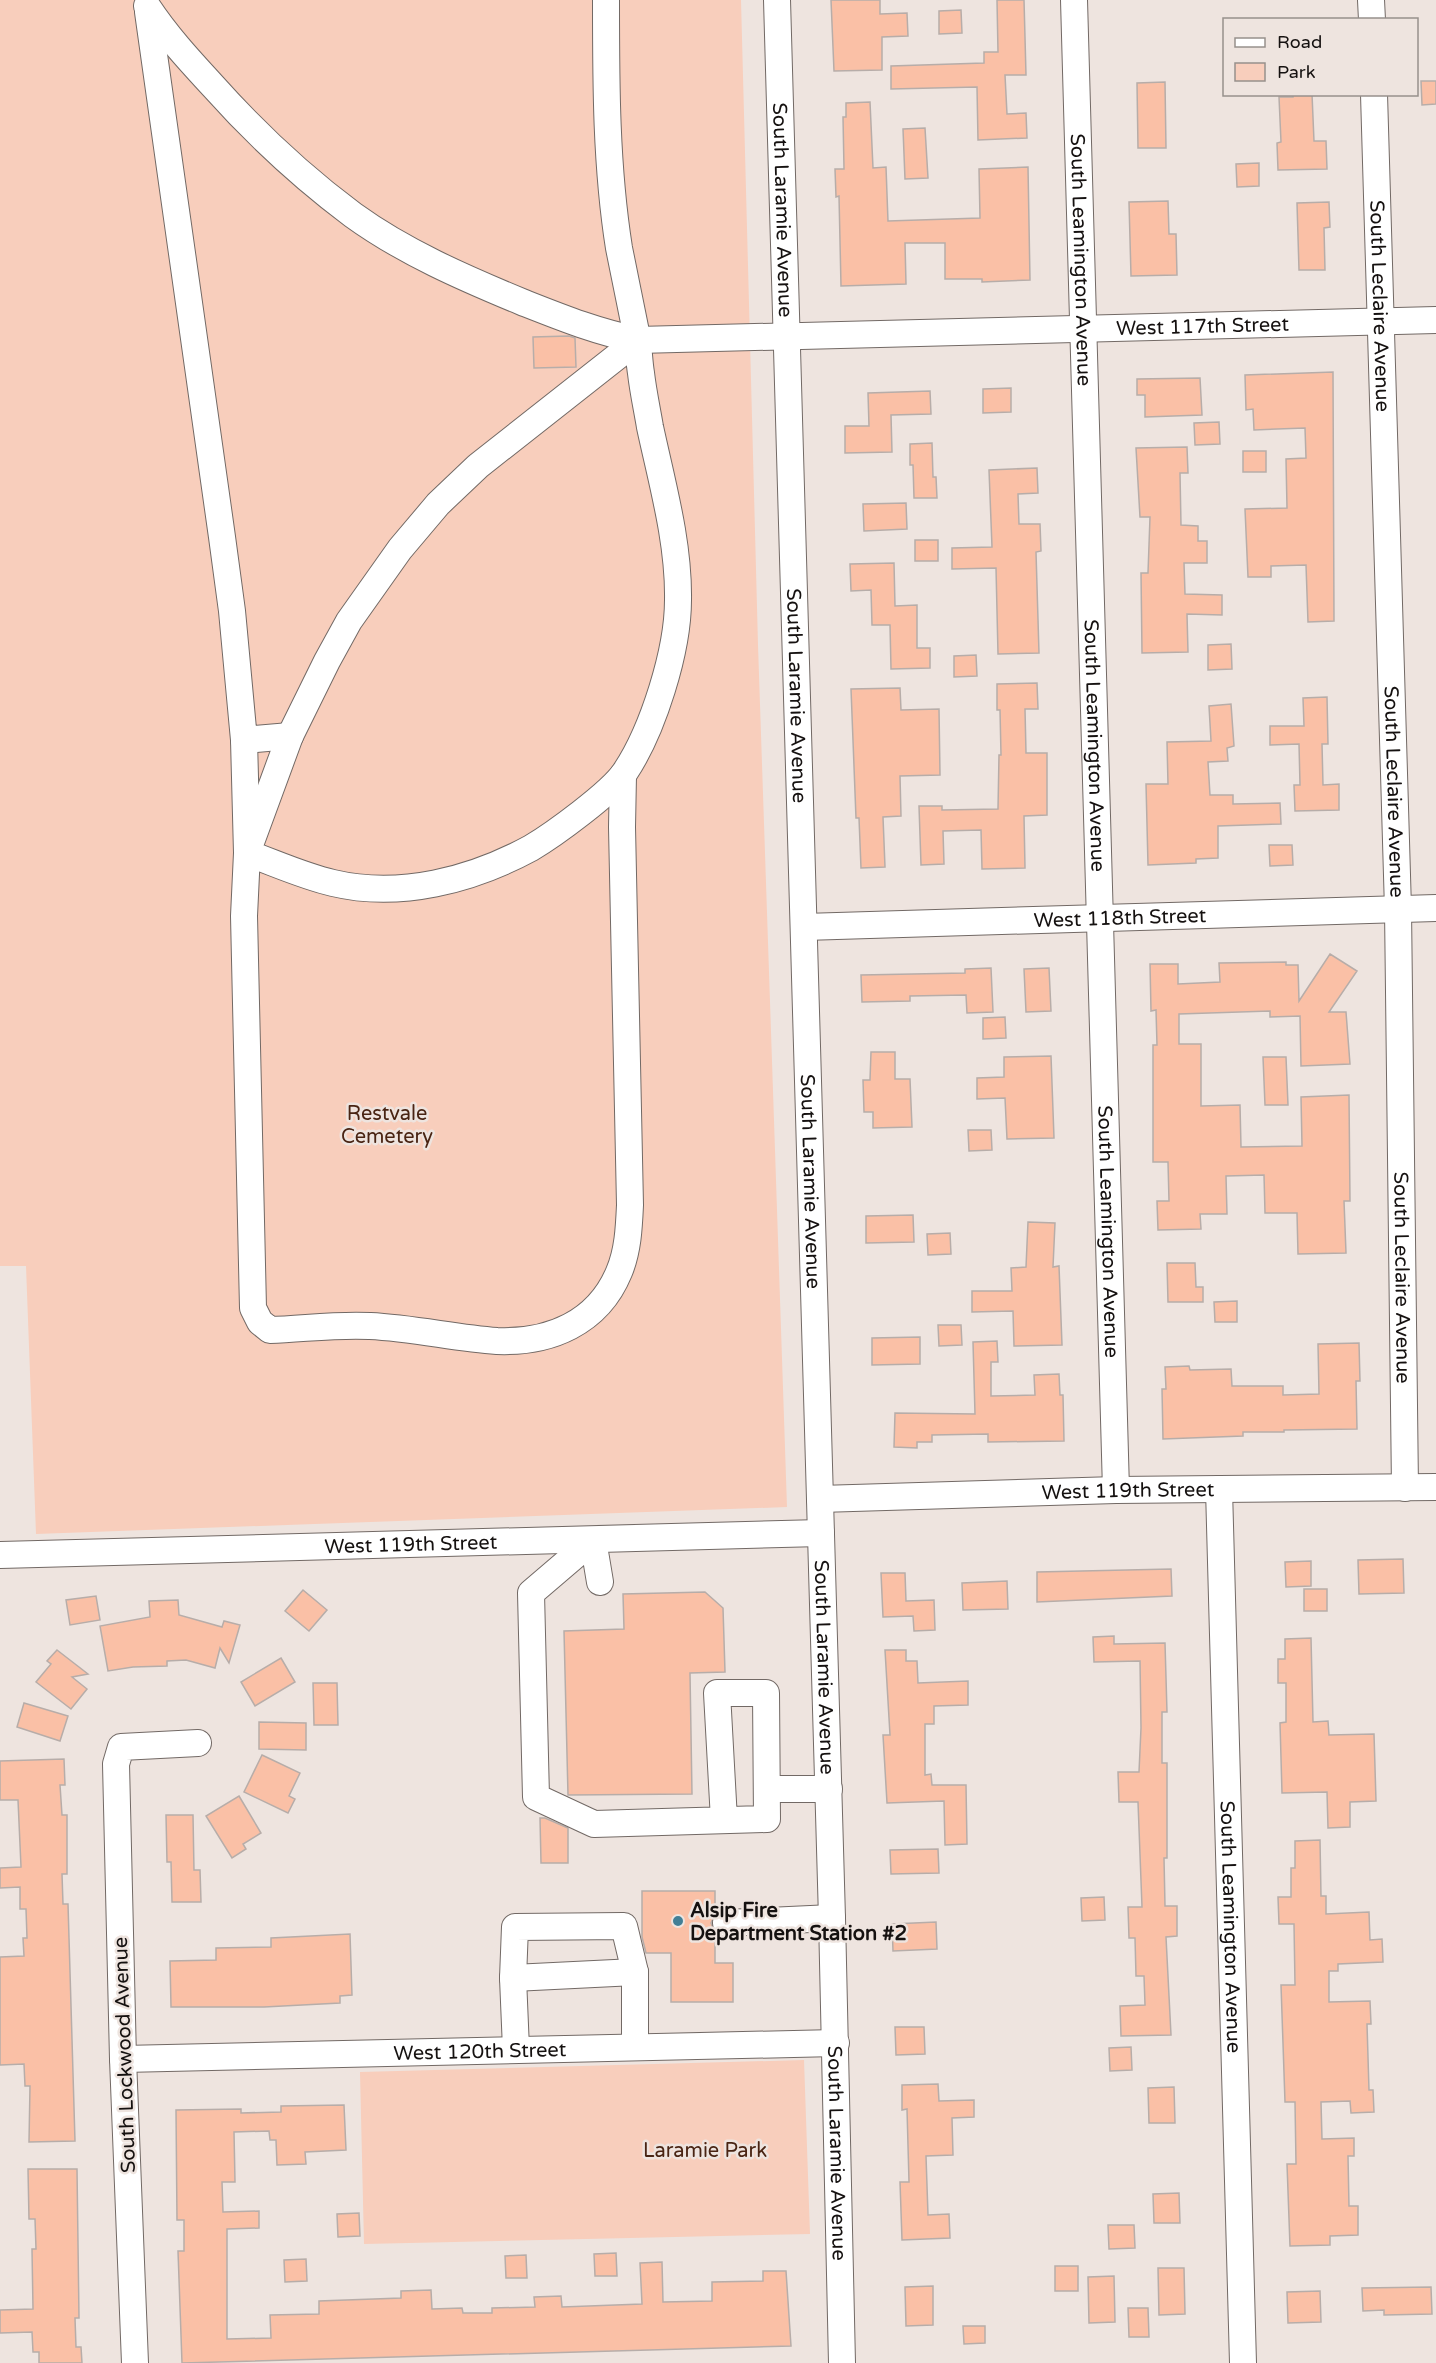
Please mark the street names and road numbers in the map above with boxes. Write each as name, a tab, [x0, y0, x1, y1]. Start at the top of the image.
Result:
street label: South Laramie Avenue	[767, 102, 797, 318]
street label: South Leamington Avenue	[1065, 133, 1096, 387]
street label: South Leclaire Avenue	[1364, 200, 1394, 412]
street label: West 117th Street	[1116, 313, 1290, 341]
street label: South Laramie Avenue	[781, 588, 811, 804]
street label: South Leamington Avenue	[1078, 619, 1110, 872]
street label: South Leclaire Avenue	[1378, 685, 1409, 898]
street label: West 118th Street	[1033, 904, 1207, 933]
street label: South Laramie Avenue	[795, 1074, 825, 1289]
street label: South Leamington Avenue	[1092, 1105, 1123, 1358]
street label: South Leclaire Avenue	[1388, 1171, 1415, 1384]
street label: West 119th Street	[1041, 1478, 1215, 1505]
street label: West 119th Street	[324, 1531, 498, 1559]
street label: South Laramie Avenue	[809, 1560, 839, 1775]
street label: South Leamington Avenue	[1215, 1800, 1245, 2053]
street label: South Lockwood Avenue	[109, 1936, 141, 2173]
street label: West 120th Street	[393, 2038, 567, 2066]
street label: South Laramie Avenue	[822, 2045, 851, 2261]

